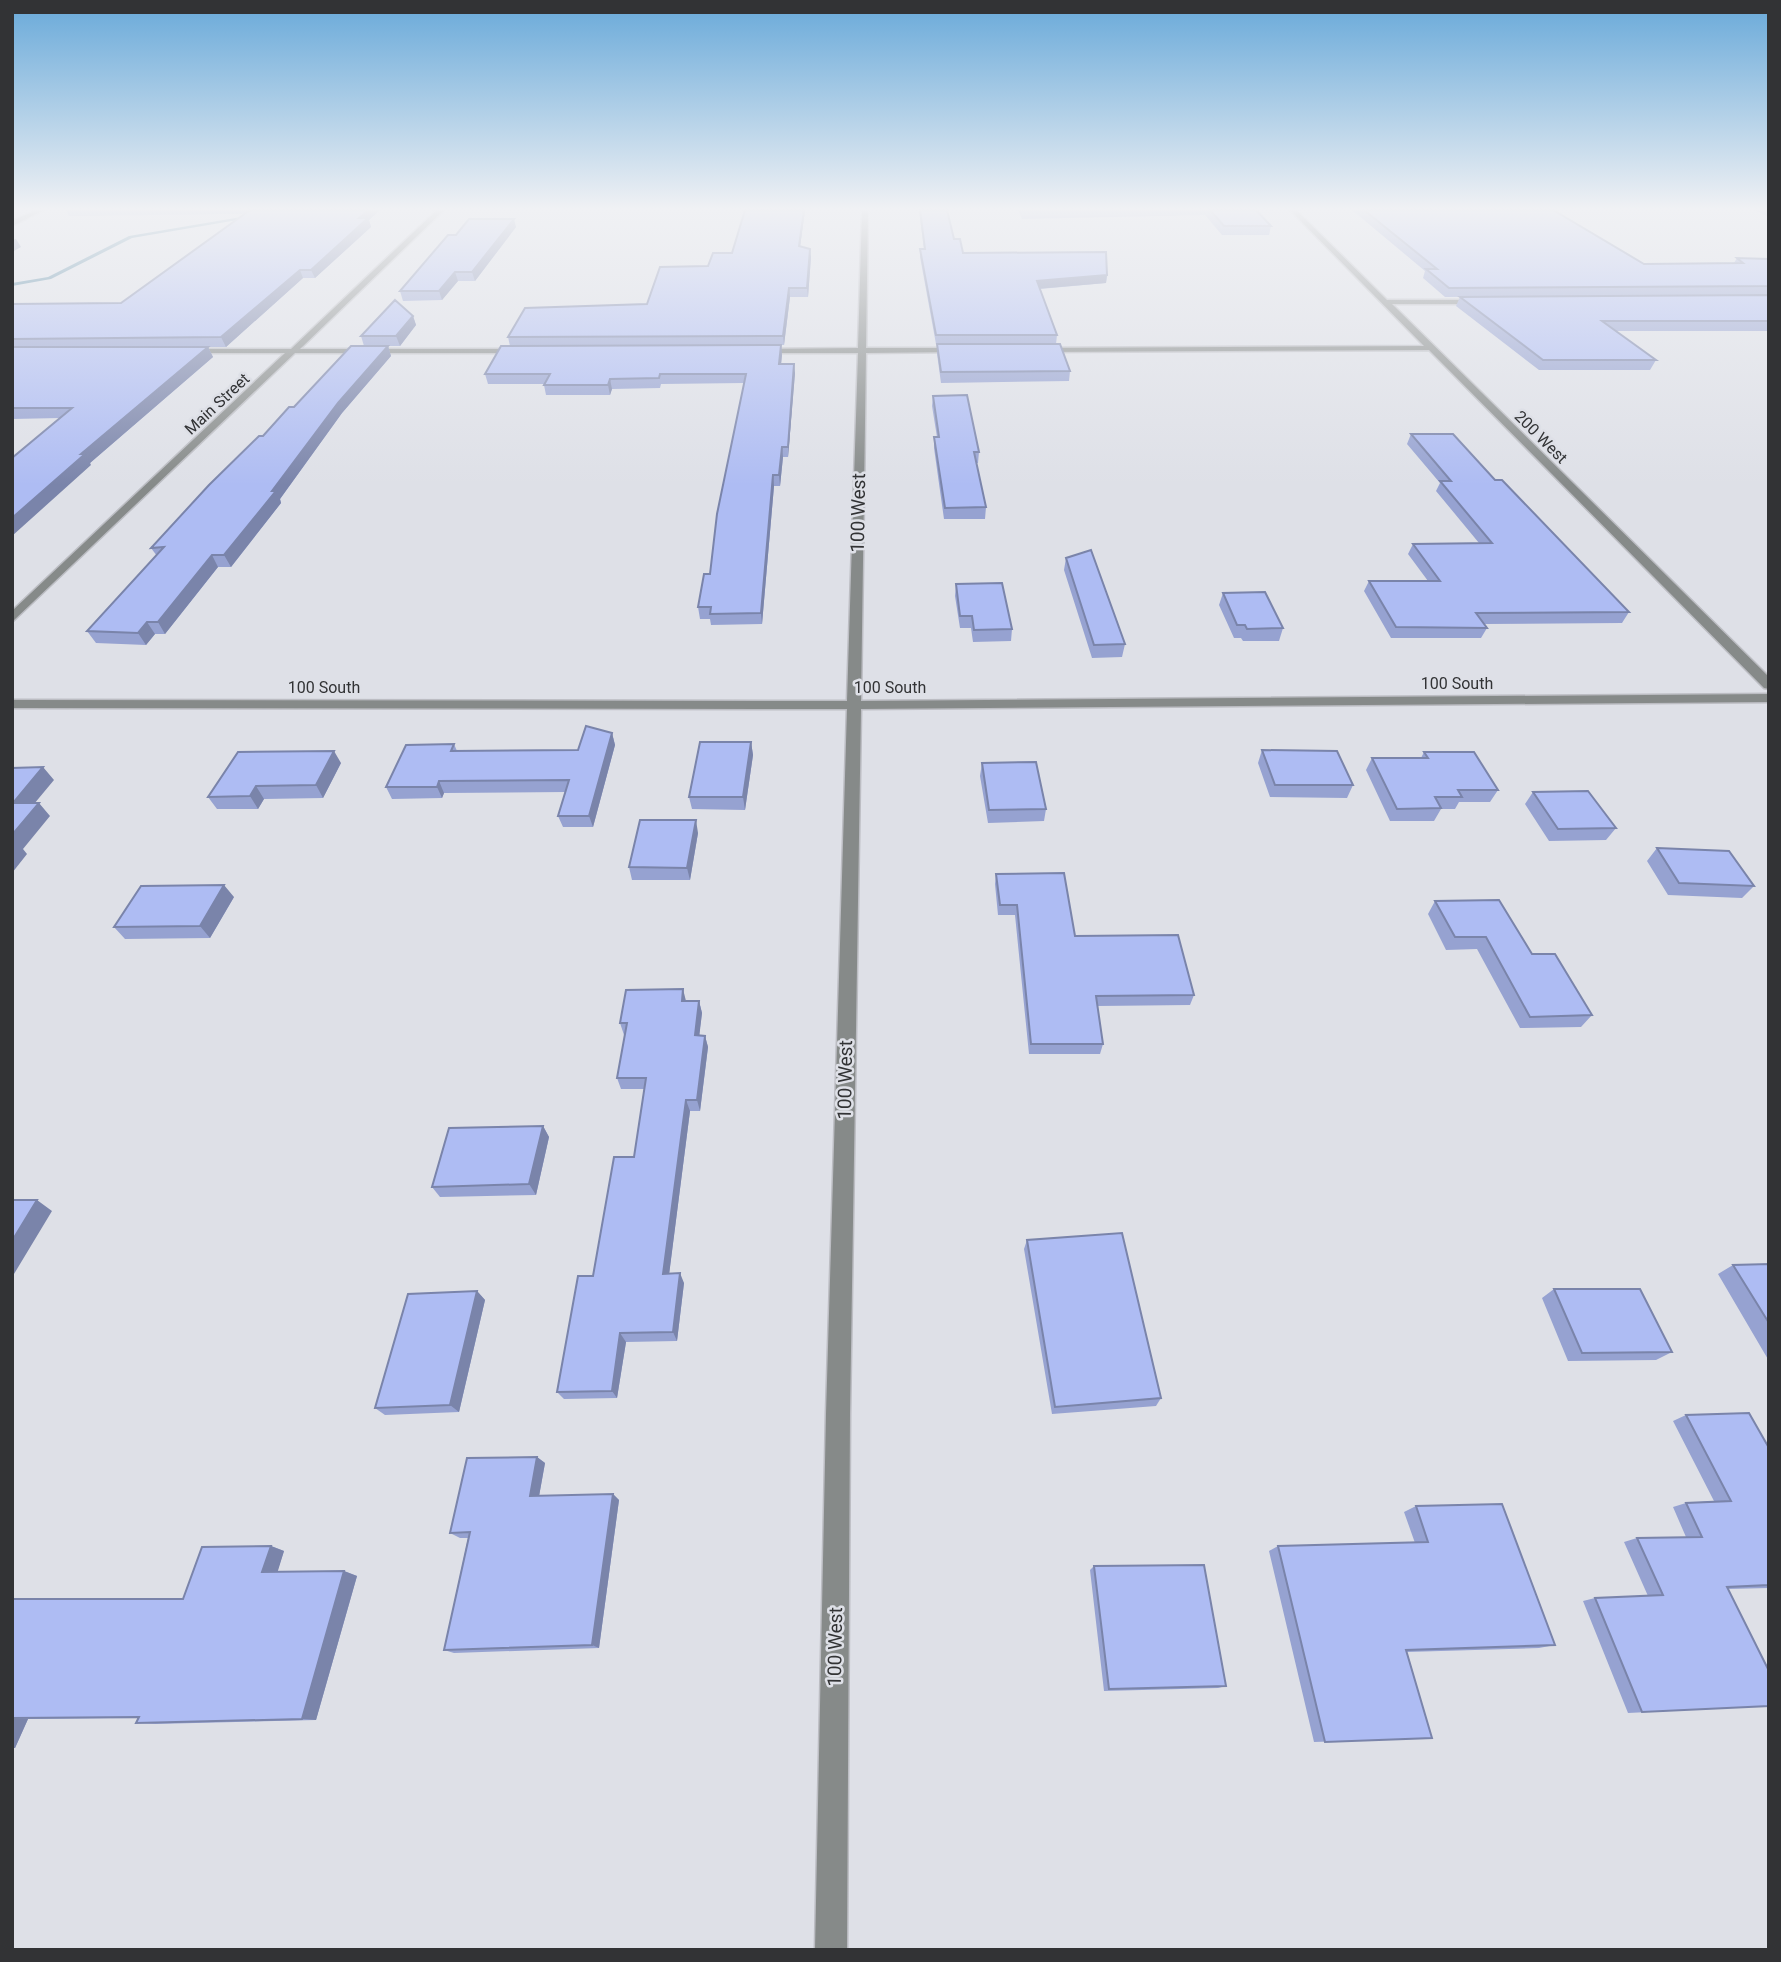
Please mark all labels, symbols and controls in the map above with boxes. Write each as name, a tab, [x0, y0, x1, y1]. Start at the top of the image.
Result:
street label: Main Street	[181, 369, 253, 439]
street label: 200 West	[1511, 407, 1571, 467]
street label: 100 West	[846, 473, 870, 553]
street label: 100 South	[1421, 674, 1493, 693]
street label: 100 South	[288, 678, 360, 697]
street label: 100 South	[854, 678, 926, 697]
street label: 100 West	[833, 1040, 857, 1120]
street label: 100 West	[823, 1607, 847, 1687]

